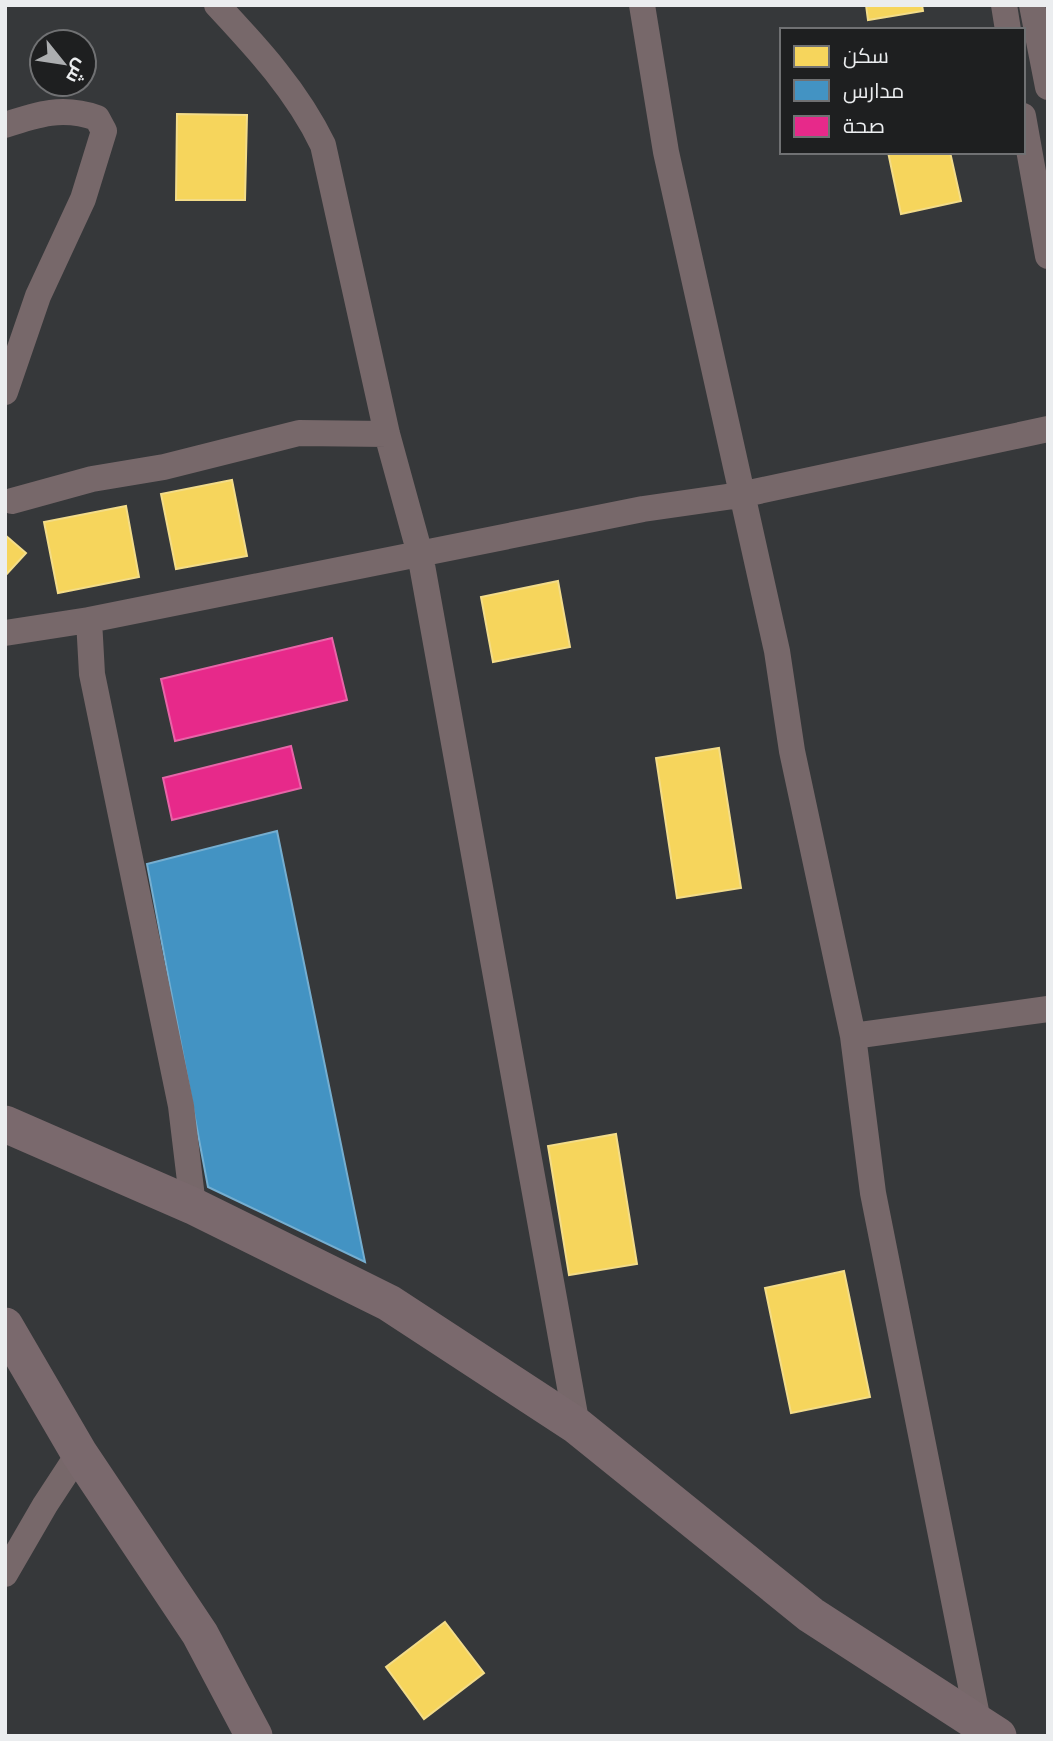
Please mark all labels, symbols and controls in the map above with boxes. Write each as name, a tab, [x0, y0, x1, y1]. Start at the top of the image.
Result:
north arrow	[28, 28, 98, 98]
legend	[780, 28, 1025, 154]
text: سكن	[843, 41, 889, 71]
text: ش	[60, 54, 95, 89]
text: مدارس	[843, 76, 904, 106]
text: صحة	[843, 111, 885, 141]

